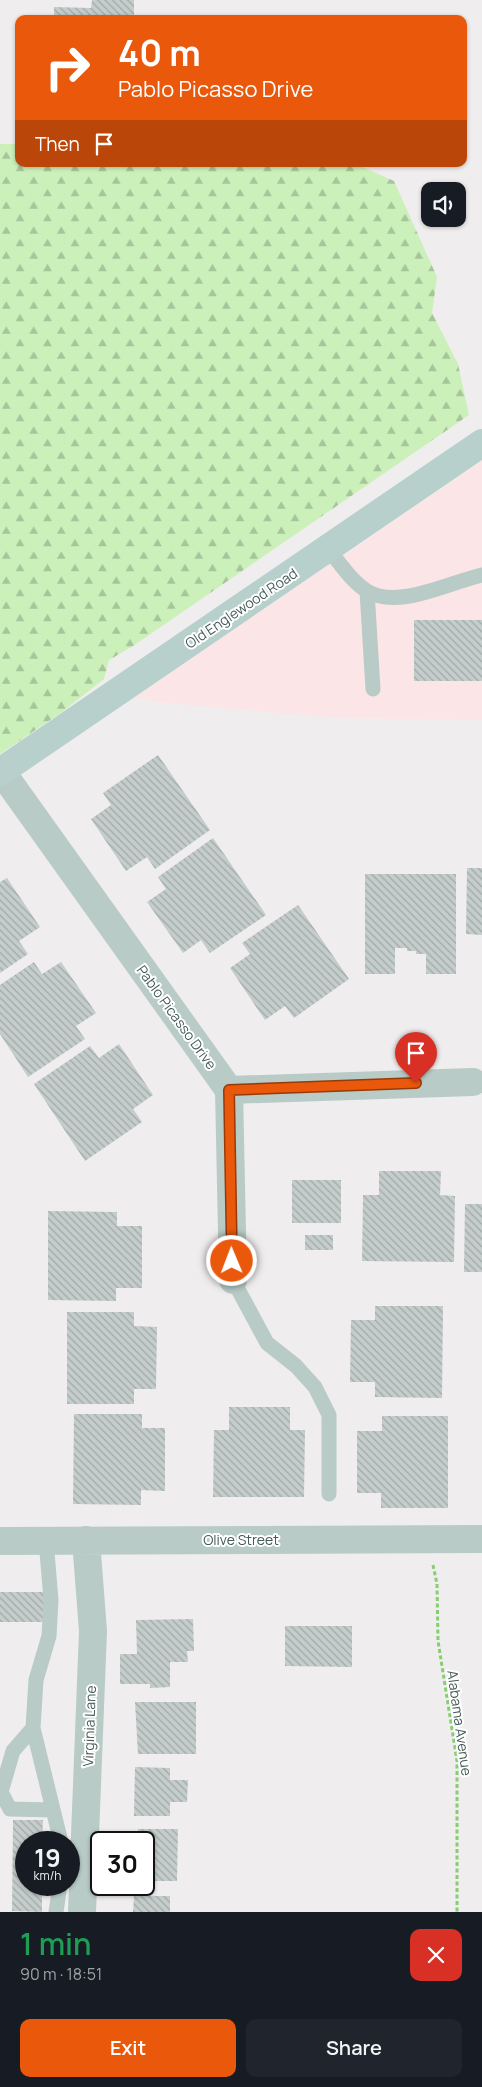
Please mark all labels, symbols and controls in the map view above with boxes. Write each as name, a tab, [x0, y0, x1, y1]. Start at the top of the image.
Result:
text: 40 m	[118, 29, 201, 77]
icon: right	[35, 35, 100, 100]
text: Pablo Picasso Drive	[118, 74, 313, 104]
icon: arrive	[90, 130, 118, 158]
text: Then	[35, 131, 80, 157]
map controls	[421, 182, 466, 227]
button: sound	[421, 182, 466, 227]
street label: Old Englewood Road	[181, 563, 301, 653]
street label: Pablo Picasso Drive	[133, 961, 221, 1073]
pin	[395, 1032, 437, 1083]
icon: arrive	[402, 1039, 430, 1067]
position arrow	[205, 1234, 257, 1286]
street label: Olive Street	[203, 1530, 279, 1549]
street label: Alabama Avenue	[443, 1669, 477, 1777]
street label: Virginia Lane	[78, 1685, 100, 1767]
speed limit sign: 30	[90, 1831, 155, 1896]
text: 19	[34, 1840, 61, 1875]
text: km/h	[34, 1867, 61, 1884]
text: 1 min	[20, 1923, 92, 1964]
button: close	[410, 1929, 462, 1981]
text: 90 m · 18:51	[20, 1963, 102, 1985]
button: Exit	[20, 2019, 236, 2077]
button: Share	[246, 2019, 462, 2077]

